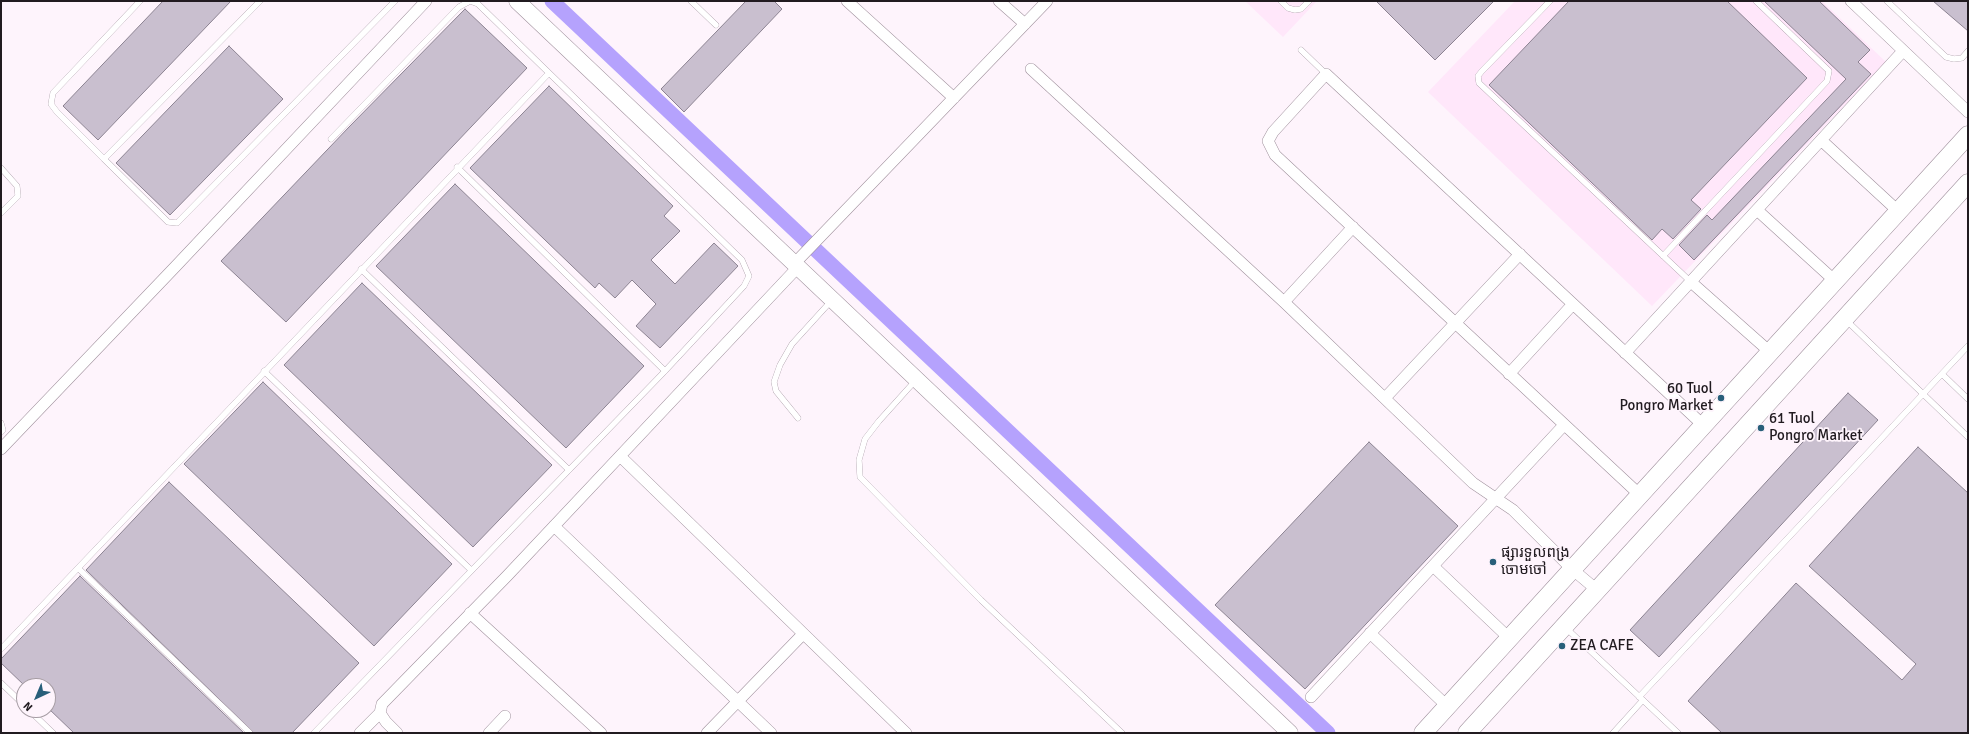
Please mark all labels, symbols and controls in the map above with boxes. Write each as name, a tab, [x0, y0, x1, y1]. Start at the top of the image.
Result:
place label: 60 Tuol Pongro Market	[1619, 380, 1713, 415]
marker: 60 Tuol Pongro Market	[1716, 393, 1726, 403]
place label: 61 Tuol Pongro Market	[1769, 410, 1863, 445]
marker: 61 Tuol Pongro Market	[1756, 423, 1766, 433]
place label: ផ្សារទួលពង្រ ចោមចៅ	[1501, 544, 1570, 579]
marker: ផ្សារទួលពង្រ ចោមចៅ	[1488, 557, 1498, 567]
place label: ZEA CAFE	[1570, 637, 1634, 655]
marker: ZEA CAFE	[1557, 641, 1567, 651]
north arrow	[16, 678, 56, 718]
text: N	[21, 699, 35, 714]

